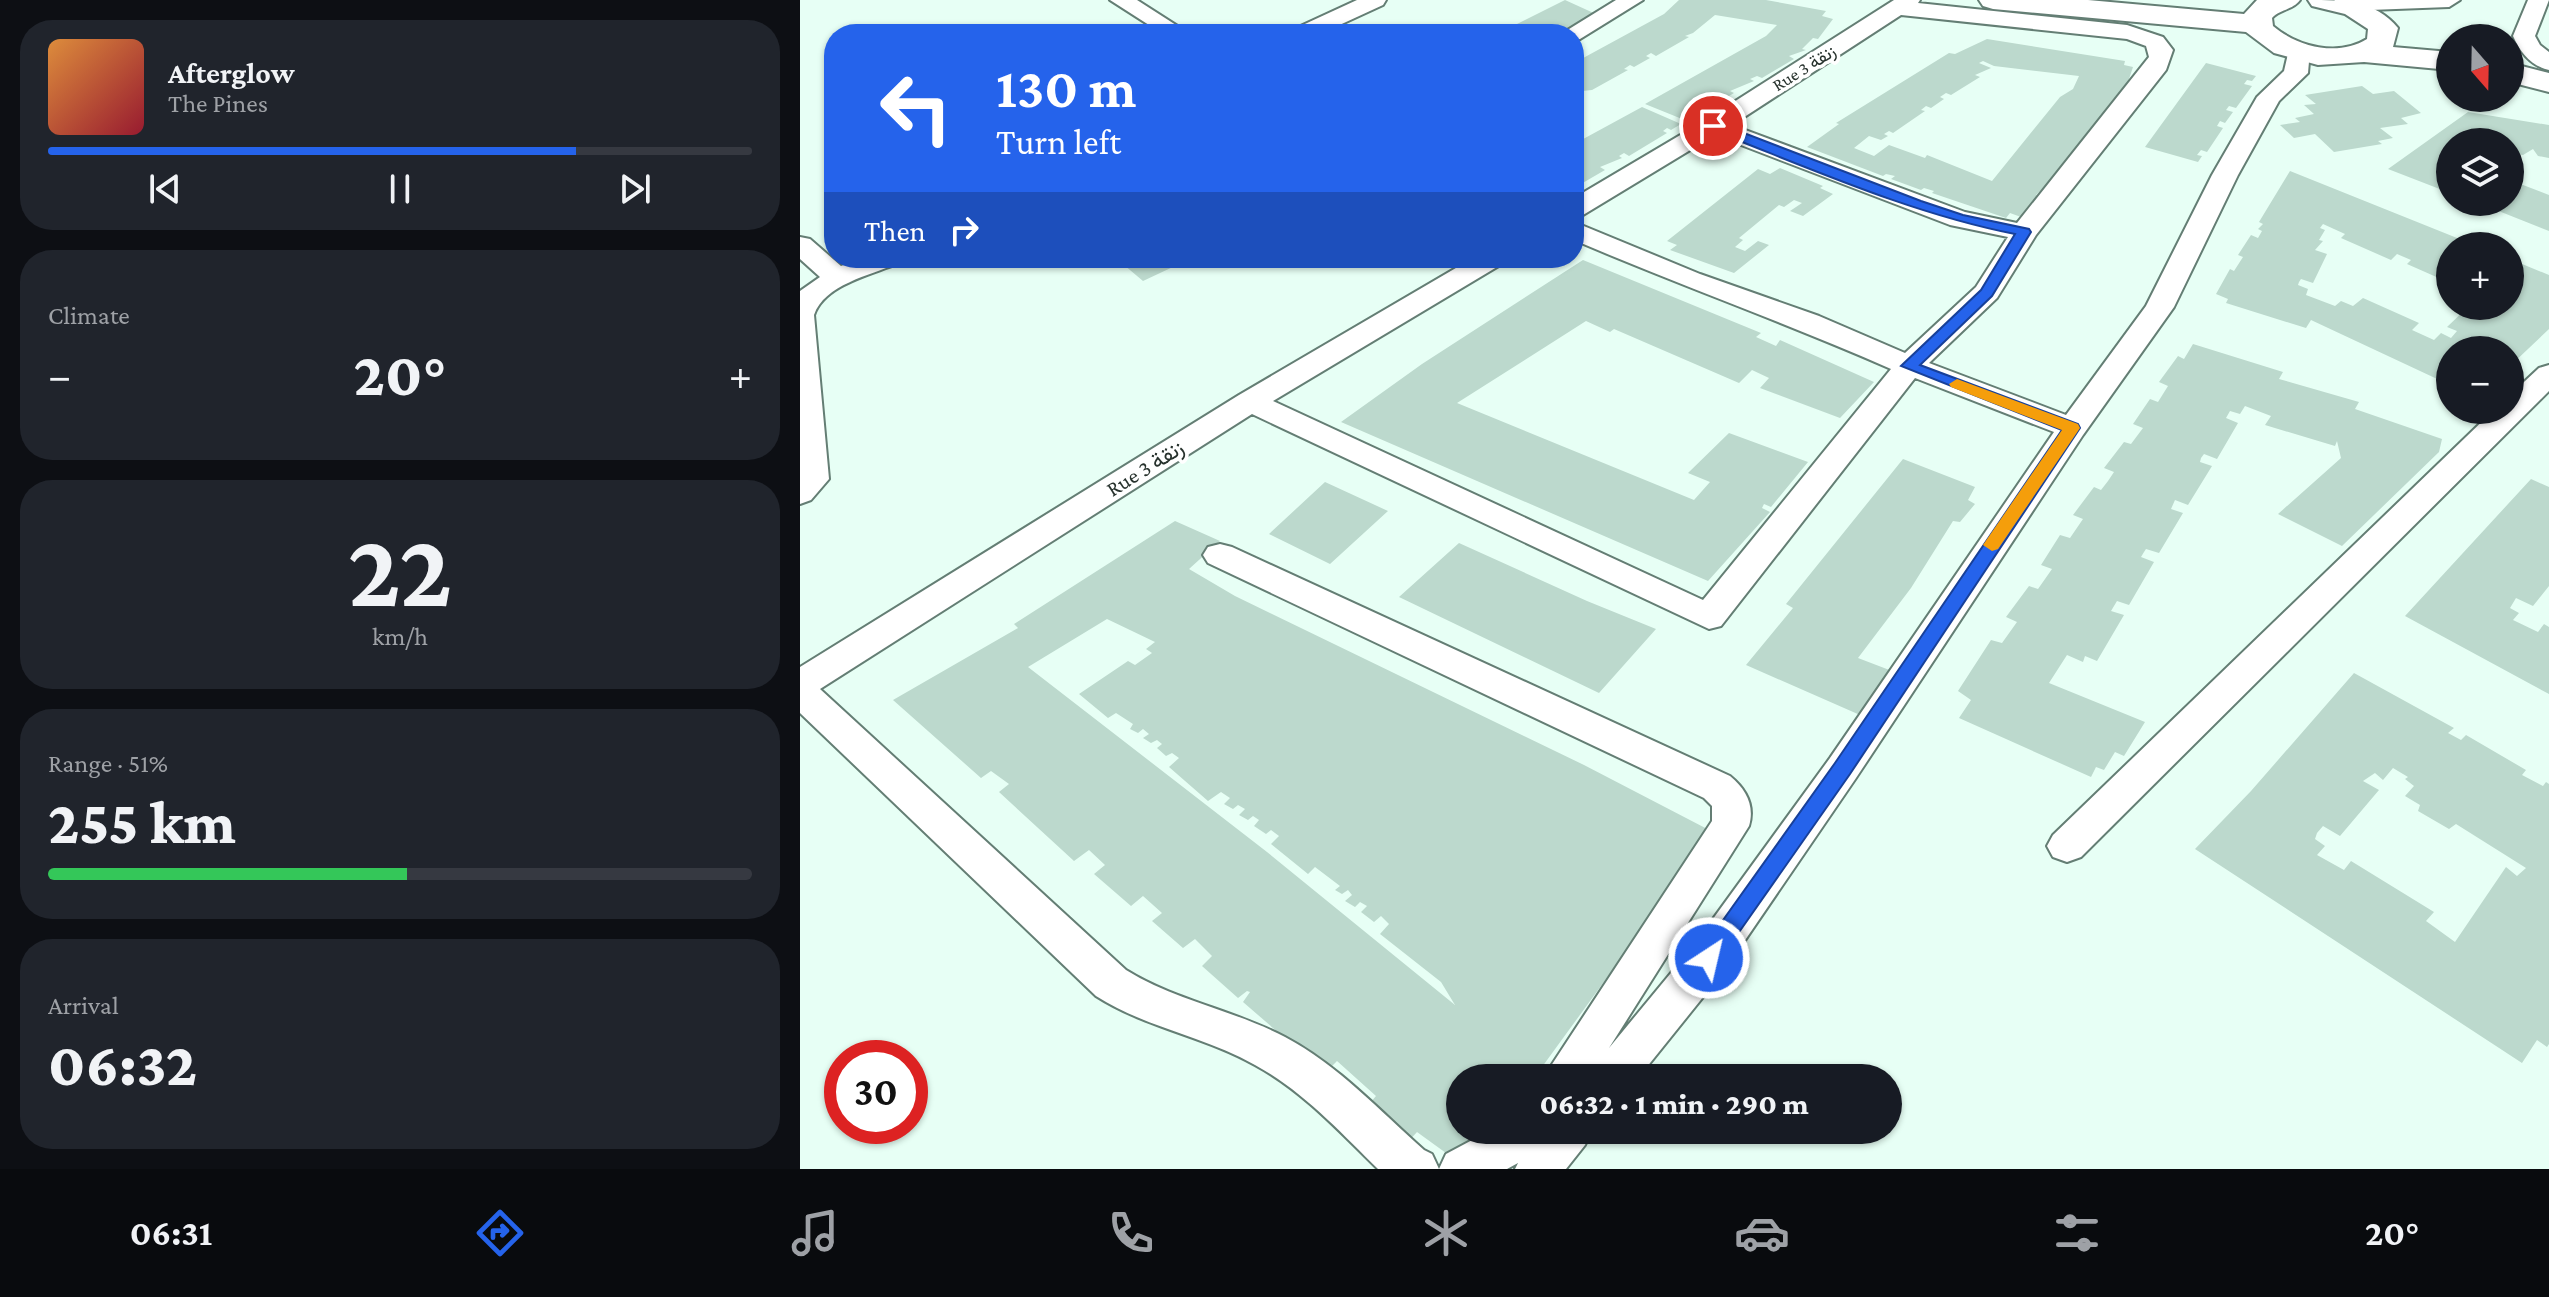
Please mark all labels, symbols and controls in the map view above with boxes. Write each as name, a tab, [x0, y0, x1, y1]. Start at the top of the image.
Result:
north arrow	[2436, 24, 2524, 112]
map controls	[2436, 24, 2524, 424]
street label: Rue 3 زنقة	[1769, 41, 1840, 96]
text: Afterglow	[168, 56, 295, 89]
icon: left	[864, 56, 968, 160]
text: 130 m	[996, 57, 1137, 119]
text: The Pines	[168, 89, 268, 118]
pin	[1679, 92, 1747, 160]
icon: arrive	[1691, 104, 1735, 148]
text: Turn left	[996, 122, 1121, 162]
button: layers	[2436, 128, 2524, 216]
icon: previous	[143, 167, 187, 211]
icon: pause	[378, 167, 422, 211]
icon: next	[613, 167, 657, 211]
icon: right	[942, 208, 986, 252]
text: Then	[864, 214, 926, 247]
button: +	[2436, 232, 2524, 320]
text: Climate	[48, 301, 130, 330]
button: −	[2436, 336, 2524, 424]
text: 20°	[353, 341, 447, 408]
text: −	[48, 351, 71, 399]
text: +	[729, 351, 752, 399]
street label: Rue 3 زنقة	[1102, 434, 1189, 502]
text: 22	[348, 512, 452, 627]
text: km/h	[372, 622, 428, 651]
text: Range · 51%	[48, 749, 168, 778]
text: 255 km	[48, 789, 236, 856]
position arrow	[1667, 916, 1751, 1000]
text: Arrival	[48, 991, 119, 1020]
text: 06:32	[48, 1031, 197, 1098]
speed limit sign: 30	[824, 1040, 928, 1144]
text: 06:32 · 1 min · 290 m	[1539, 1087, 1809, 1120]
icon: directions	[472, 1205, 528, 1261]
icon: music	[787, 1205, 843, 1261]
icon: phone	[1103, 1205, 1159, 1261]
icon: climate	[1418, 1205, 1474, 1261]
icon: car	[1734, 1205, 1790, 1261]
icon: filters	[2049, 1205, 2105, 1261]
text: 06:31	[130, 1213, 212, 1253]
text: 20°	[2365, 1213, 2419, 1253]

